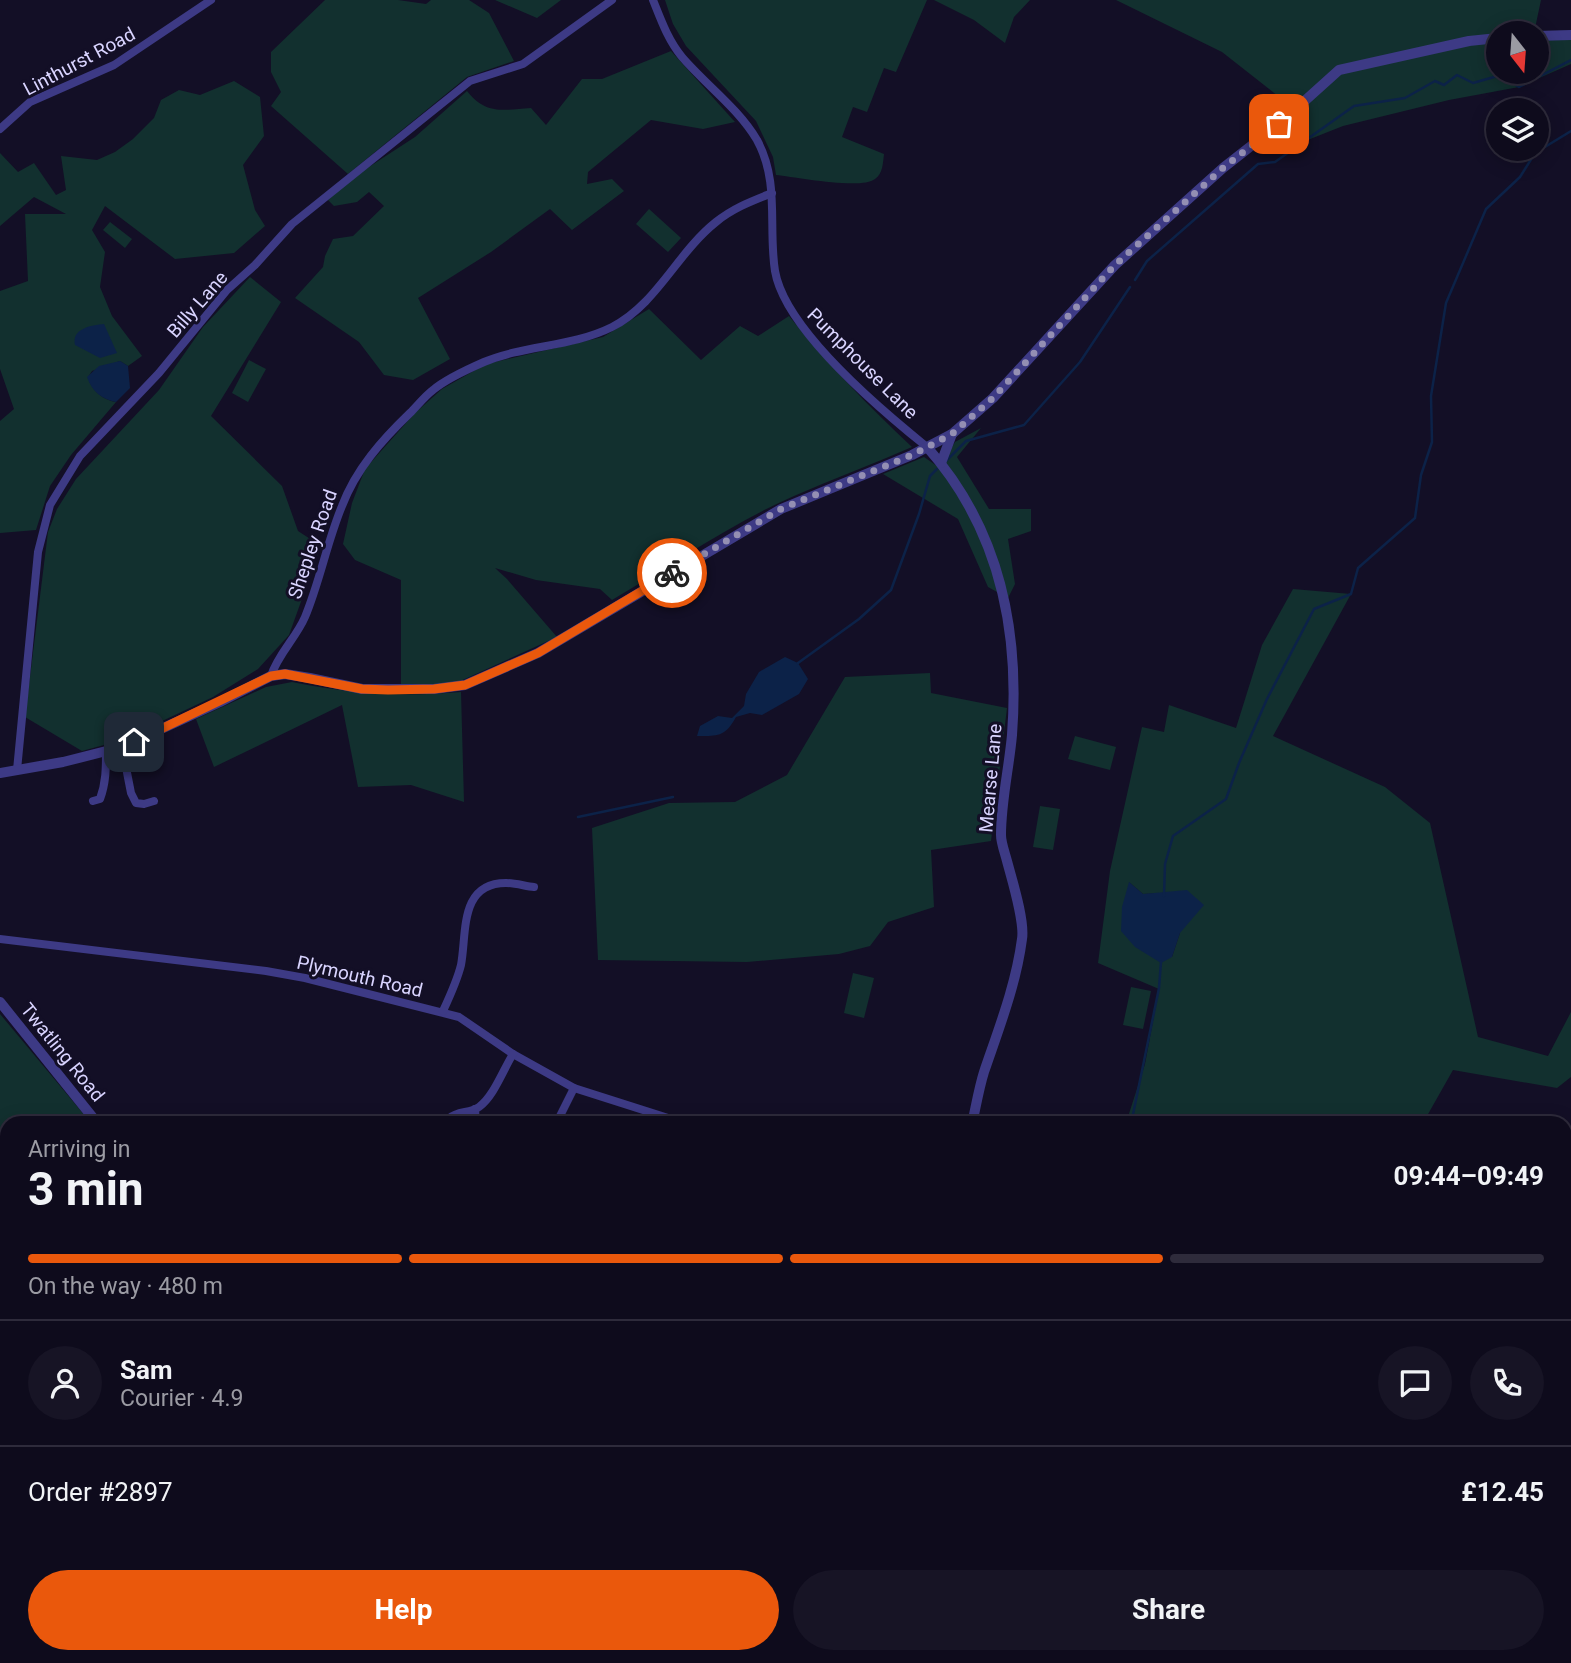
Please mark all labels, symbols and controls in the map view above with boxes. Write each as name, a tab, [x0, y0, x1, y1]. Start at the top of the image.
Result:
north arrow	[1486, 21, 1549, 84]
map controls	[1486, 21, 1549, 161]
street label: Linthurst Road	[19, 22, 139, 101]
pin	[1249, 94, 1309, 154]
button: layers	[1486, 98, 1549, 161]
icon: bag	[1260, 105, 1298, 143]
street label: Billy Lane	[162, 266, 232, 342]
street label: Pumphouse Lane	[802, 303, 923, 424]
street label: Shepley Road	[283, 486, 342, 602]
courier	[637, 538, 707, 608]
icon: bike	[653, 554, 691, 592]
pin	[104, 712, 164, 772]
icon: home	[115, 723, 153, 761]
street label: Mearse Lane	[974, 723, 1007, 833]
street label: Plymouth Road	[295, 951, 425, 1002]
street label: Twatling Road	[16, 998, 109, 1106]
text: Arriving in	[28, 1136, 131, 1163]
text: 09:44–09:49	[1394, 1161, 1544, 1191]
text: 3 min	[28, 1162, 144, 1216]
text: On the way · 480 m	[28, 1273, 223, 1300]
button: person	[28, 1346, 102, 1420]
button: chat	[1378, 1346, 1452, 1420]
button: phone	[1470, 1346, 1544, 1420]
text: Sam	[120, 1355, 172, 1385]
text: Courier · 4.9	[120, 1385, 243, 1412]
text: Order #2897	[28, 1477, 173, 1507]
text: £12.45	[1461, 1477, 1544, 1507]
button: Help	[28, 1570, 779, 1650]
button: Share	[793, 1570, 1544, 1650]

